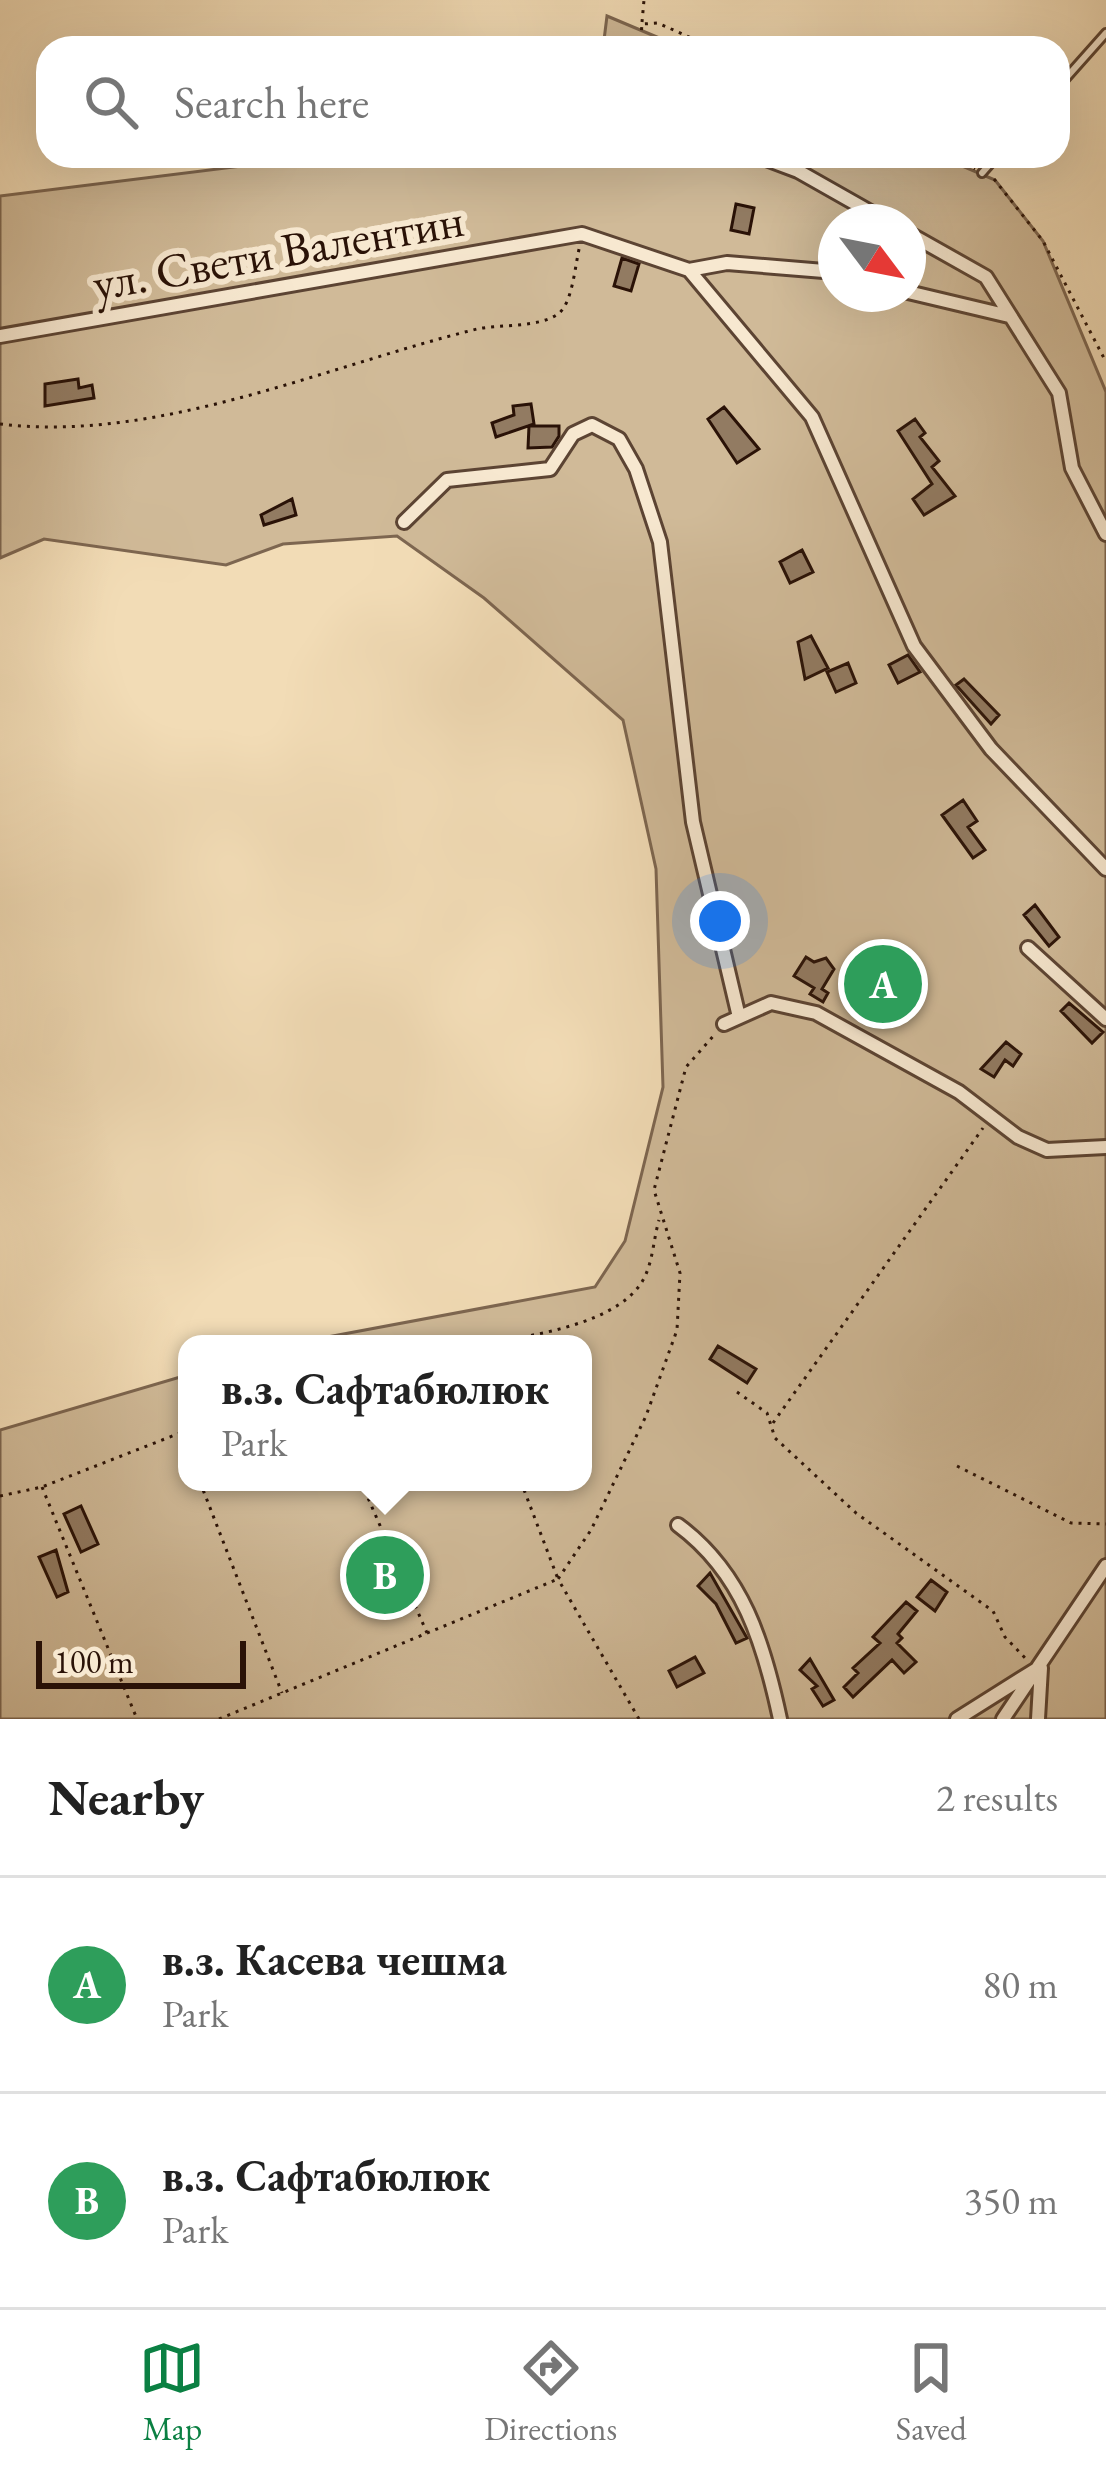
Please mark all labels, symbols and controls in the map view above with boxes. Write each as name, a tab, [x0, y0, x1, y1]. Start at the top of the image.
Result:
search box	[36, 36, 1070, 168]
icon: search	[78, 69, 144, 135]
text: Search here	[174, 73, 369, 131]
street label: ул. Свети Валентин	[88, 188, 468, 314]
north arrow	[818, 204, 926, 312]
your location	[690, 891, 750, 951]
pin: A	[844, 939, 922, 1029]
popup	[178, 1335, 592, 1491]
text: в.з. Сафтабюлюк	[221, 1359, 549, 1417]
text: Park	[221, 1417, 287, 1468]
pin: B	[346, 1530, 424, 1620]
scale bar	[36, 1635, 246, 1688]
text: 100 m	[54, 1640, 134, 1683]
text: Nearby	[48, 1764, 204, 1830]
text: 2 results	[936, 1772, 1058, 1823]
text: в.з. Касева чешма	[162, 1930, 507, 1988]
text: A	[73, 1959, 101, 2010]
text: 80 m	[982, 1959, 1058, 2010]
text: Park	[162, 1988, 228, 2039]
text: в.з. Сафтабюлюк	[162, 2146, 490, 2204]
text: B	[75, 2175, 99, 2226]
text: 350 m	[964, 2175, 1058, 2226]
text: Park	[162, 2204, 228, 2255]
tab: Map	[139, 2335, 205, 2450]
tab: Directions	[484, 2335, 617, 2450]
tab: Saved	[896, 2335, 967, 2450]

